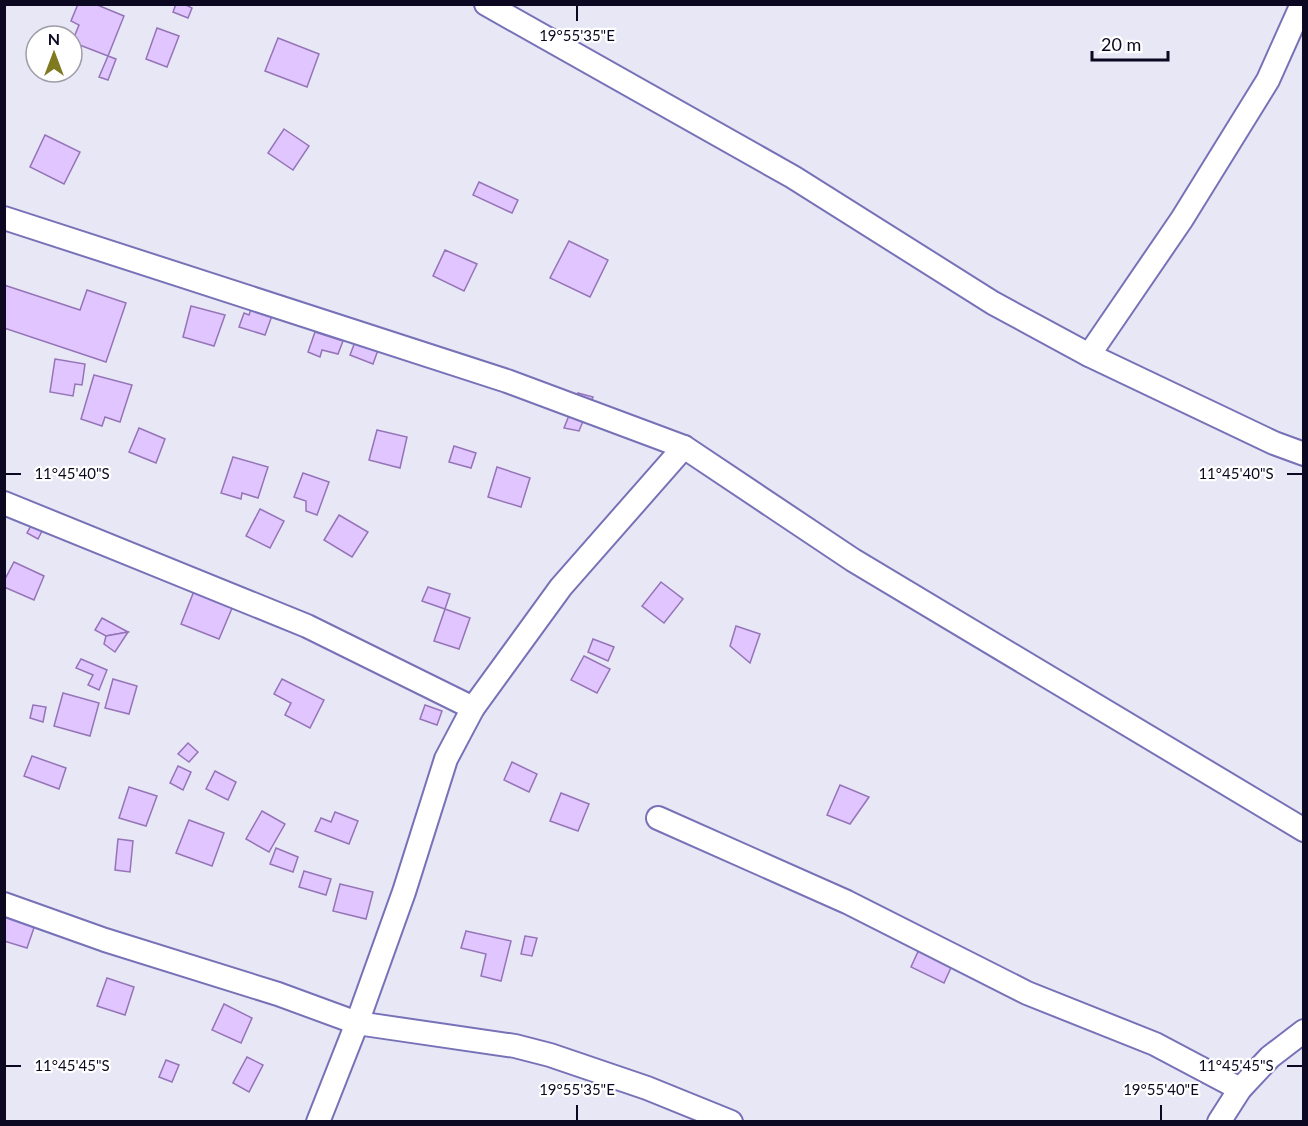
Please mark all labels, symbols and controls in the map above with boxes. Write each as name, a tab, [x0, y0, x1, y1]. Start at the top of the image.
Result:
north arrow	[24, 24, 84, 84]
scale bar	[1092, 24, 1168, 62]
text: 19°55'35"E	[539, 26, 615, 44]
text: N	[48, 29, 60, 48]
text: 20 m	[1101, 33, 1141, 55]
text: 11°45'40"S	[34, 464, 110, 482]
text: 11°45'40"S	[1198, 464, 1274, 482]
text: 11°45'45"S	[34, 1056, 110, 1074]
text: 11°45'45"S	[1198, 1056, 1274, 1074]
text: 19°55'35"E	[539, 1080, 615, 1098]
text: 19°55'40"E	[1123, 1080, 1199, 1098]

